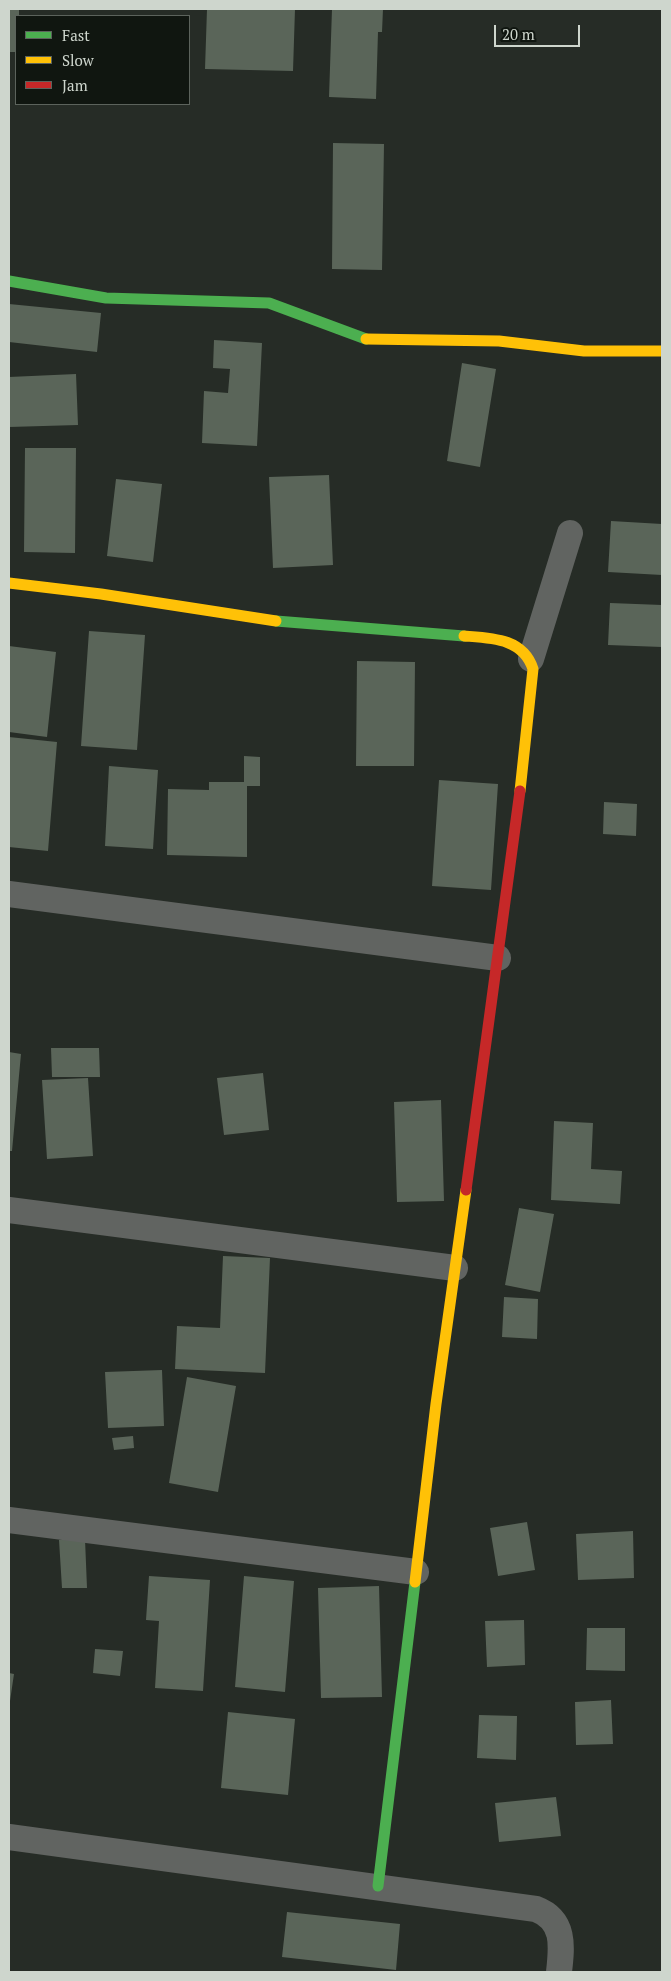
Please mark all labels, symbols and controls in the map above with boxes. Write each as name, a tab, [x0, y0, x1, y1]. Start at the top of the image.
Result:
legend	[15, 15, 190, 105]
scale bar	[496, 15, 582, 47]
text: 20 m	[502, 24, 535, 44]
text: Fast	[62, 25, 90, 45]
text: Slow	[62, 50, 94, 70]
text: Jam	[62, 75, 88, 95]

